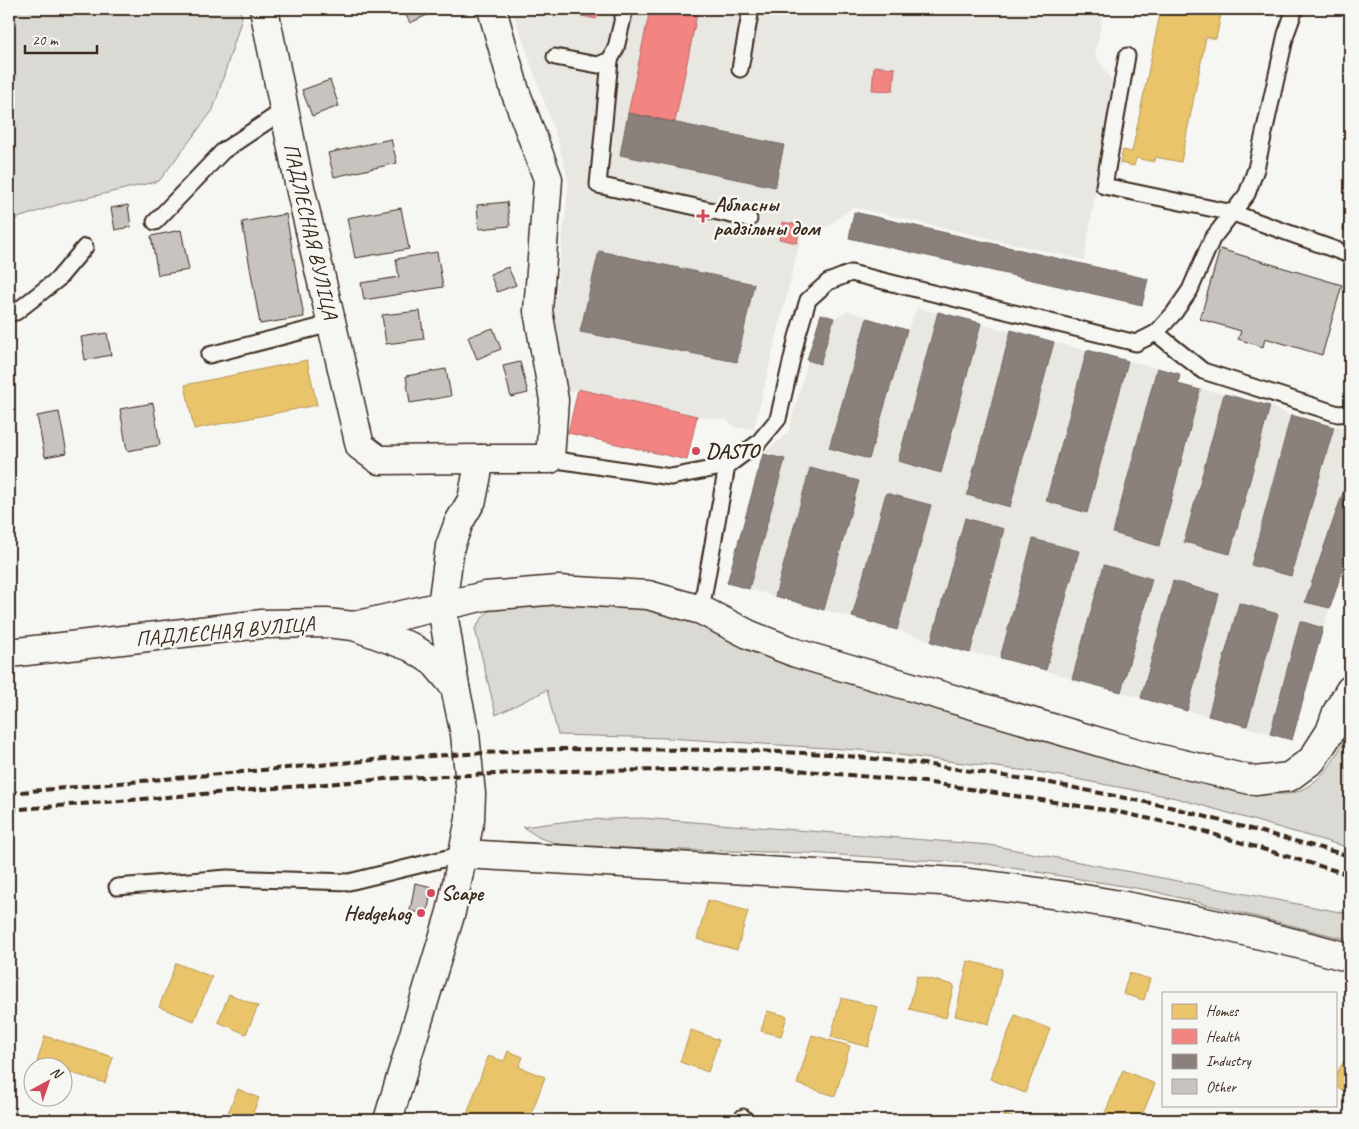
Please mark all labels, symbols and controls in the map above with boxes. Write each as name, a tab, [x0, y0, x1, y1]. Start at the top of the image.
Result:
scale bar	[25, 22, 98, 54]
text: 20 m	[32, 31, 59, 50]
street label: ПАДЛЕСНАЯ ВУЛІЦА	[278, 141, 344, 323]
place label: Абласны радзільны дом	[714, 191, 821, 241]
marker: Абласны радзільны дом	[696, 209, 710, 223]
place label: DASTO	[706, 438, 761, 464]
marker: DASTO	[690, 445, 702, 457]
street label: ПАДЛЕСНАЯ ВУЛІЦА	[135, 610, 317, 652]
place label: Scape	[441, 880, 485, 906]
marker: Scape	[425, 887, 437, 899]
place label: Hedgehog	[344, 900, 412, 926]
marker: Hedgehog	[415, 907, 427, 919]
legend	[1162, 992, 1336, 1106]
text: Homes	[1206, 1002, 1240, 1021]
text: Health	[1206, 1028, 1240, 1047]
text: Industry	[1206, 1052, 1253, 1071]
north arrow	[22, 1056, 72, 1106]
text: N	[47, 1063, 67, 1083]
text: Other	[1206, 1078, 1237, 1097]

